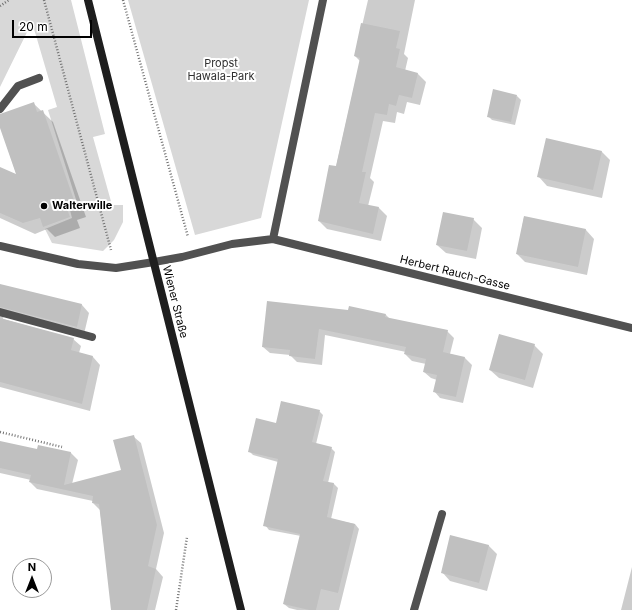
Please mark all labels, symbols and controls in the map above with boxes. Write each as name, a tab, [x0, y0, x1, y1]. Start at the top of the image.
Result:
scale bar	[14, 12, 94, 38]
text: 20 m	[19, 19, 48, 34]
park label: Propst Hawala-Park	[188, 57, 254, 83]
place label: Walterwille	[52, 199, 112, 213]
marker: Walterwille	[39, 201, 49, 211]
street label: Herbert Rauch-Gasse	[399, 253, 511, 293]
street label: Wiener Straße	[160, 264, 190, 340]
north arrow	[12, 558, 52, 598]
text: N	[28, 560, 36, 574]

